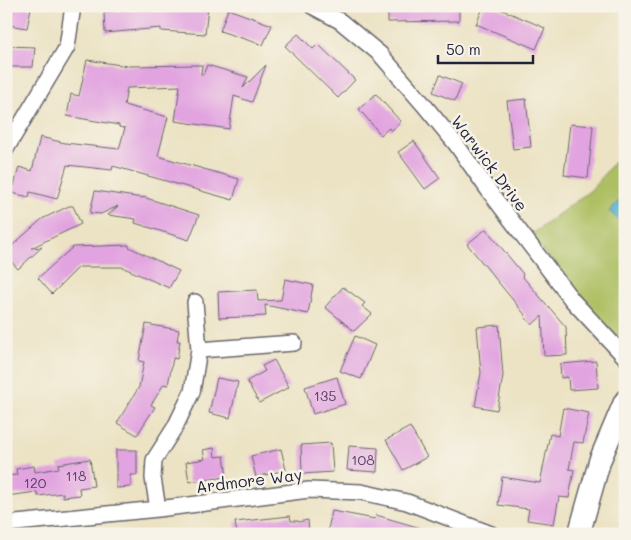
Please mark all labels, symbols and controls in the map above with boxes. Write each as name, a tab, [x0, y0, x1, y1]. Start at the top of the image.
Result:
scale bar	[438, 32, 534, 64]
text: 50 m	[446, 39, 481, 59]
street label: Warwick Drive	[447, 111, 533, 215]
house number: 135	[314, 386, 336, 405]
house number: 108	[351, 450, 375, 469]
street label: Ardmore Way	[195, 463, 303, 497]
house number: 118	[66, 466, 87, 485]
house number: 120	[24, 473, 47, 492]

